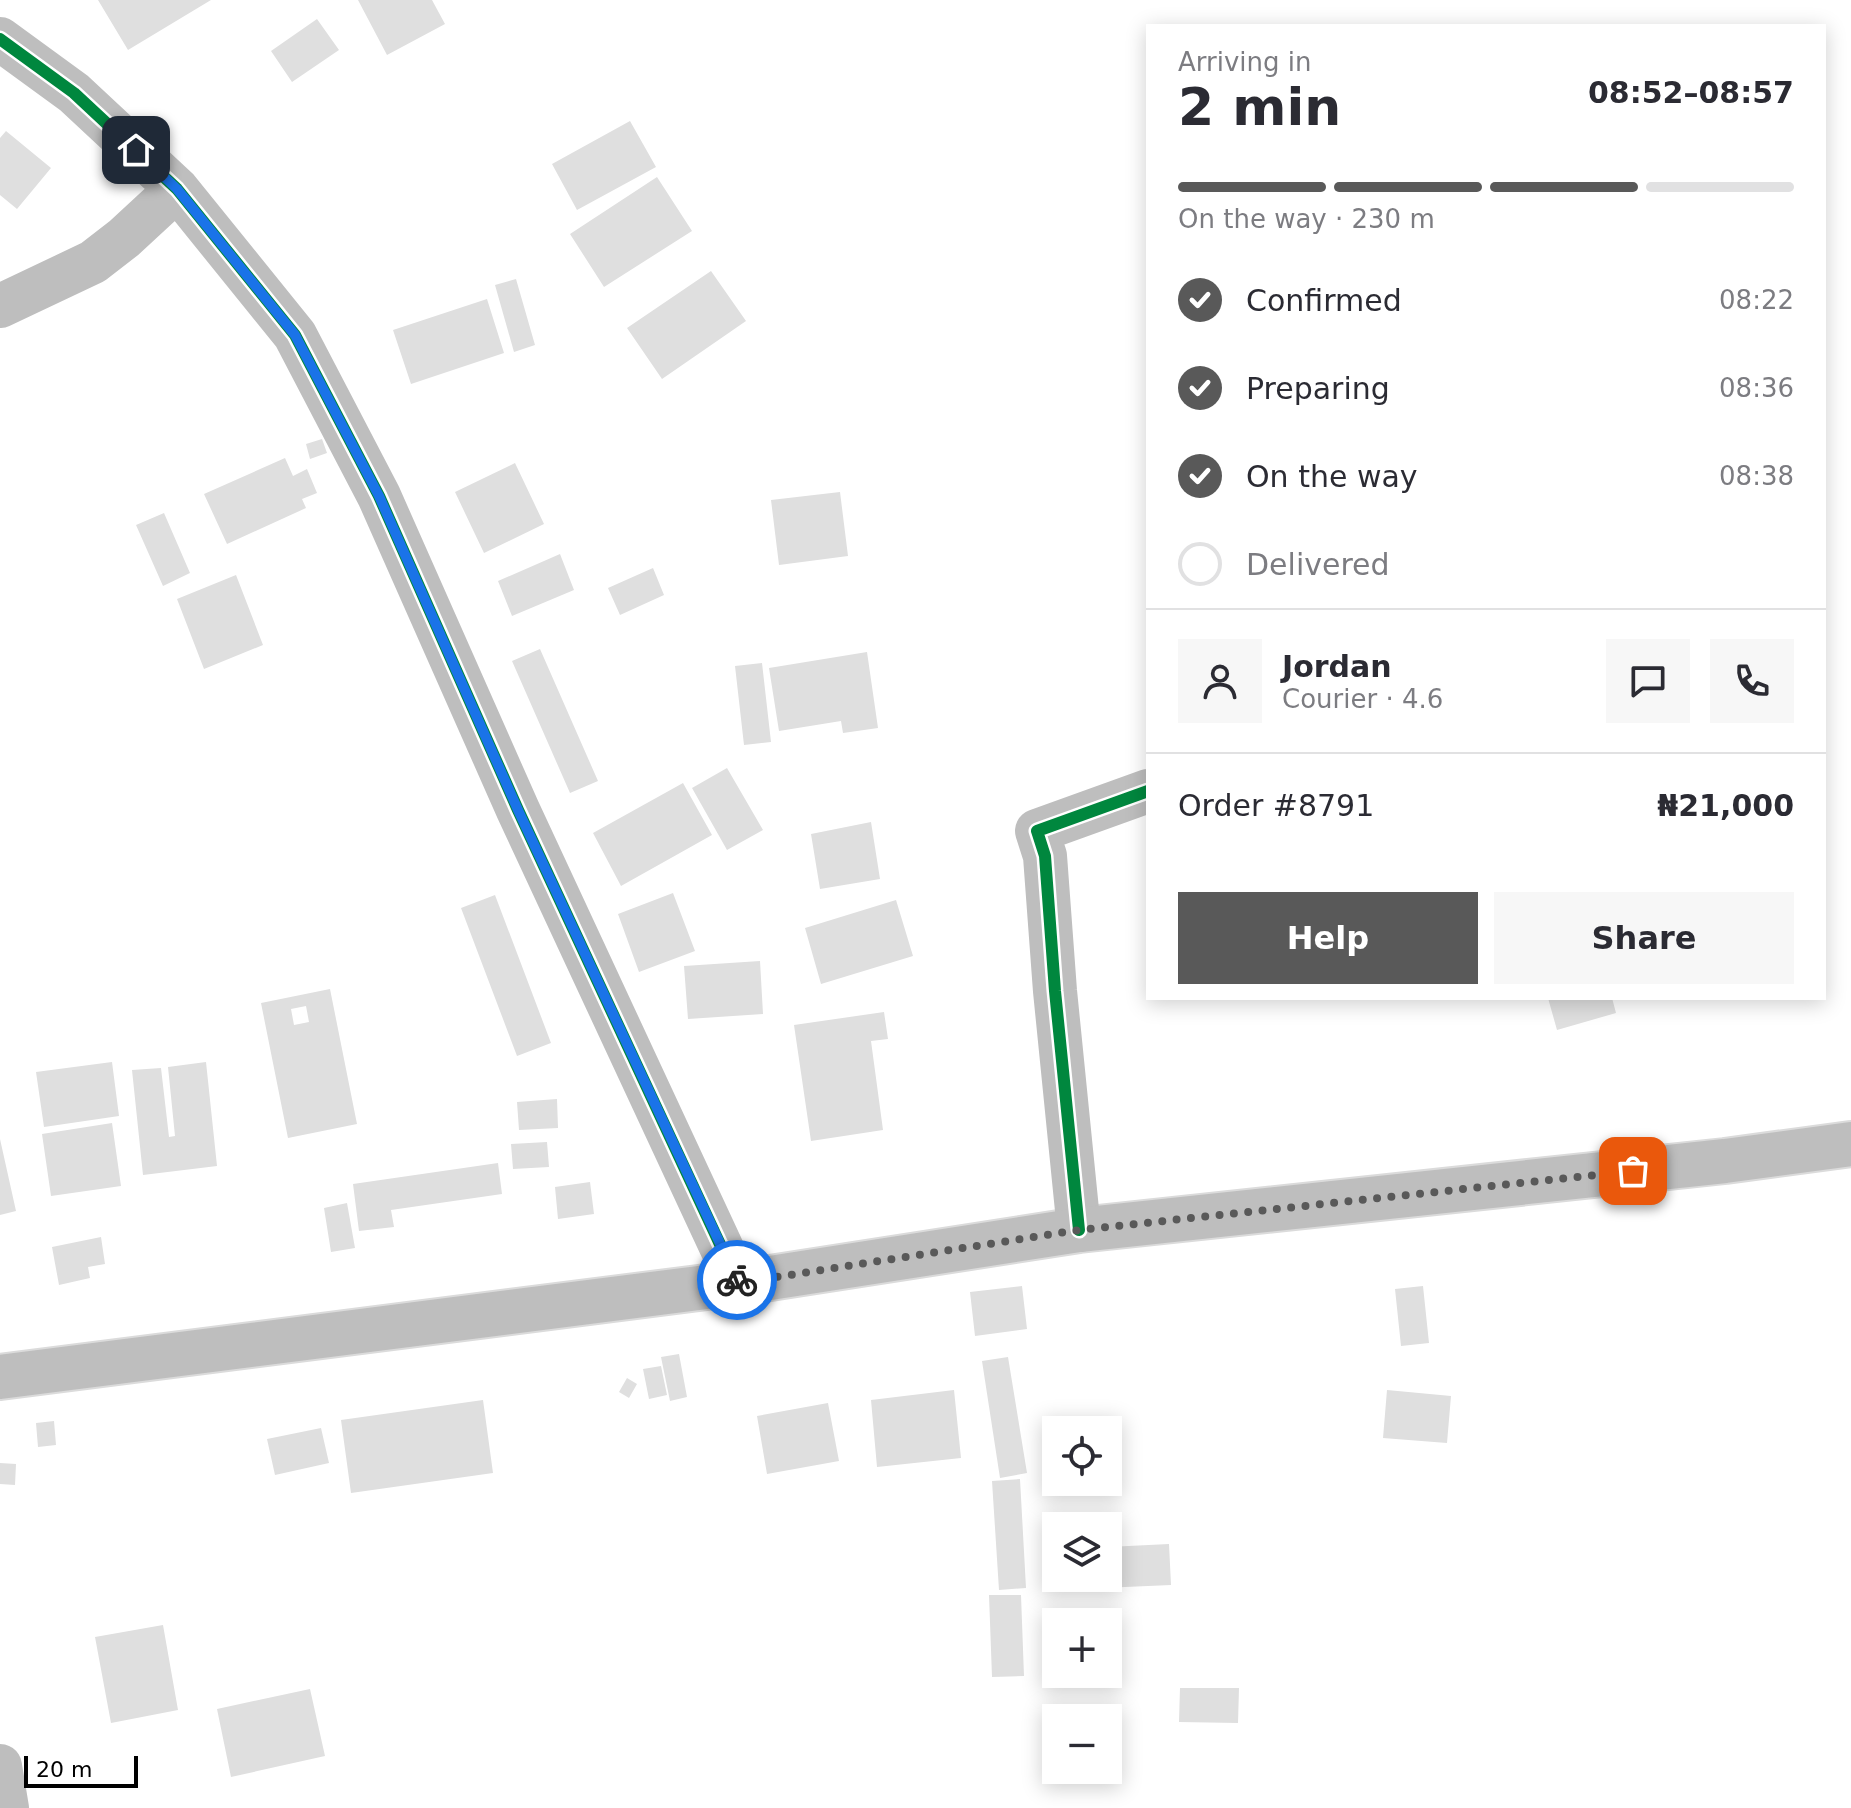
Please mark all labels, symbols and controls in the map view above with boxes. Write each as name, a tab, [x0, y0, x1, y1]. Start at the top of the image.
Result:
text: Arriving in	[1178, 47, 1312, 77]
text: 08:52–08:57	[1588, 75, 1794, 110]
text: 2 min	[1178, 77, 1341, 137]
pin	[102, 116, 170, 184]
icon: home	[114, 128, 158, 172]
text: On the way · 230 m	[1178, 204, 1435, 234]
icon: check	[1178, 278, 1222, 322]
text: Confirmed	[1246, 283, 1402, 318]
text: 08:22	[1719, 285, 1794, 315]
icon: check	[1178, 366, 1222, 410]
text: Preparing	[1246, 371, 1390, 406]
text: 08:36	[1719, 373, 1794, 403]
icon: check	[1178, 454, 1222, 498]
text: On the way	[1246, 459, 1418, 494]
text: 08:38	[1719, 461, 1794, 491]
text: Delivered	[1246, 547, 1390, 582]
button: person	[1178, 639, 1262, 723]
button: chat	[1606, 639, 1690, 723]
button: phone	[1710, 639, 1794, 723]
text: Jordan	[1282, 649, 1392, 684]
text: Courier · 4.6	[1282, 684, 1443, 714]
text: Order #8791	[1178, 788, 1374, 823]
text: ₦21,000	[1657, 788, 1794, 823]
button: Help	[1178, 892, 1478, 984]
button: Share	[1494, 892, 1794, 984]
pin	[1599, 1137, 1667, 1205]
icon: bag	[1611, 1149, 1655, 1193]
courier	[697, 1240, 777, 1320]
icon: bike	[715, 1258, 759, 1302]
map controls	[1042, 1416, 1122, 1784]
button: locate	[1042, 1416, 1122, 1496]
button: layers	[1042, 1512, 1122, 1592]
button: +	[1042, 1608, 1122, 1688]
button: −	[1042, 1704, 1122, 1784]
scale bar	[24, 1752, 138, 1788]
text: 20 m	[36, 1757, 92, 1782]

